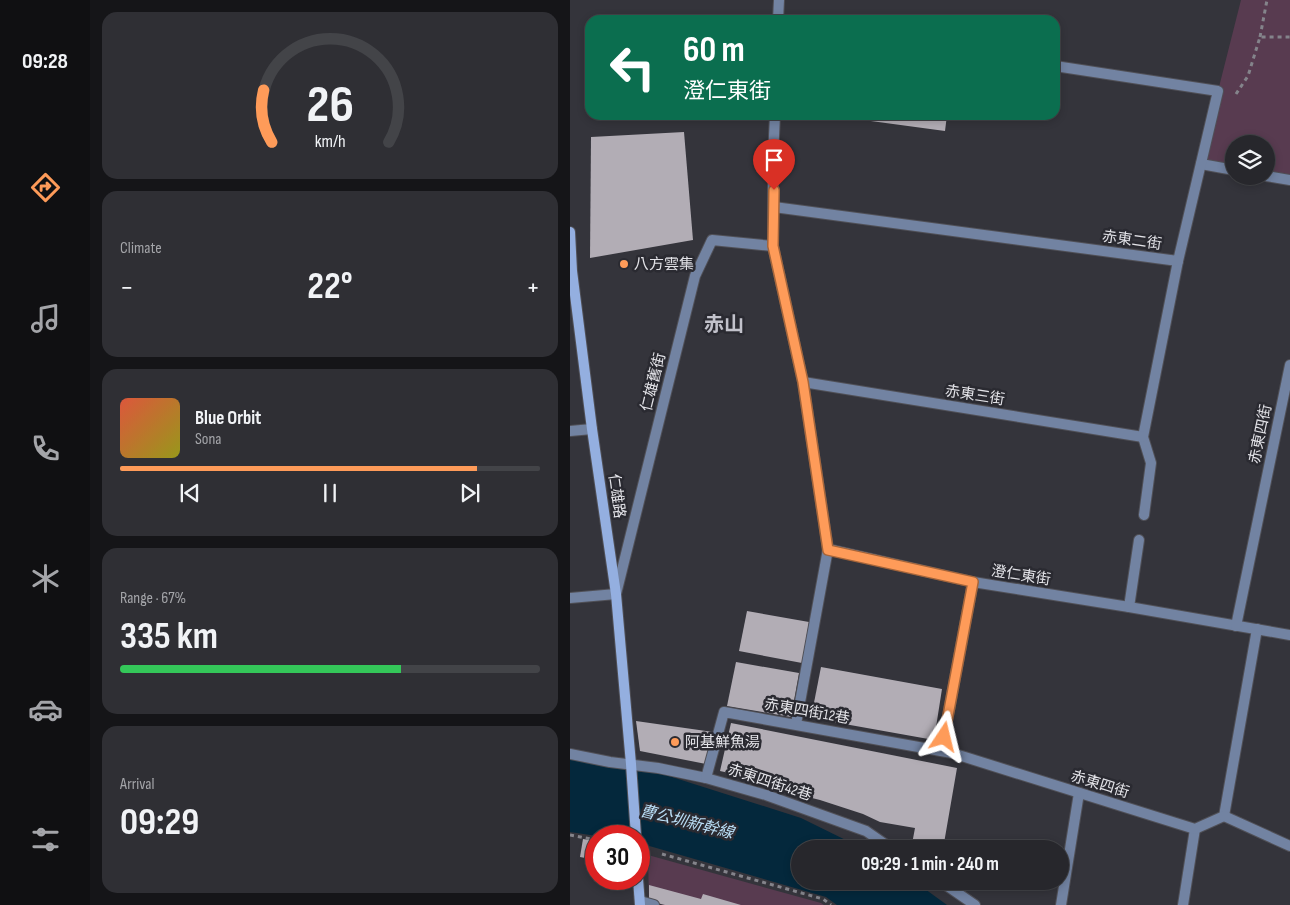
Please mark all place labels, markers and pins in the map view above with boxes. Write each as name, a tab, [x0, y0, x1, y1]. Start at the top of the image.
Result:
pin	[753, 139, 795, 190]
place label: 八方雲集	[634, 255, 694, 274]
marker: 八方雲集	[618, 258, 630, 270]
place label: 阿基鮮魚湯	[685, 733, 760, 752]
marker: 阿基鮮魚湯	[669, 736, 681, 748]

